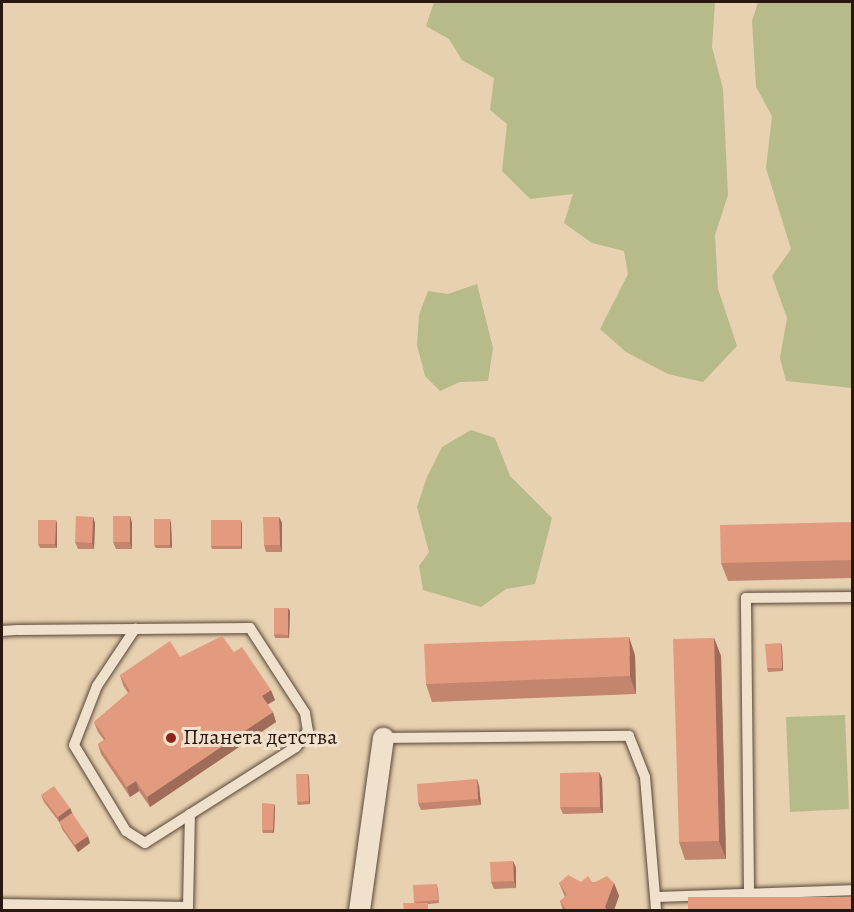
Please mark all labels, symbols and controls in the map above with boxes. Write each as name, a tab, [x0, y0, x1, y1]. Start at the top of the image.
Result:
place label: Планета детства	[183, 725, 337, 751]
marker: Планета детства	[164, 731, 178, 745]

